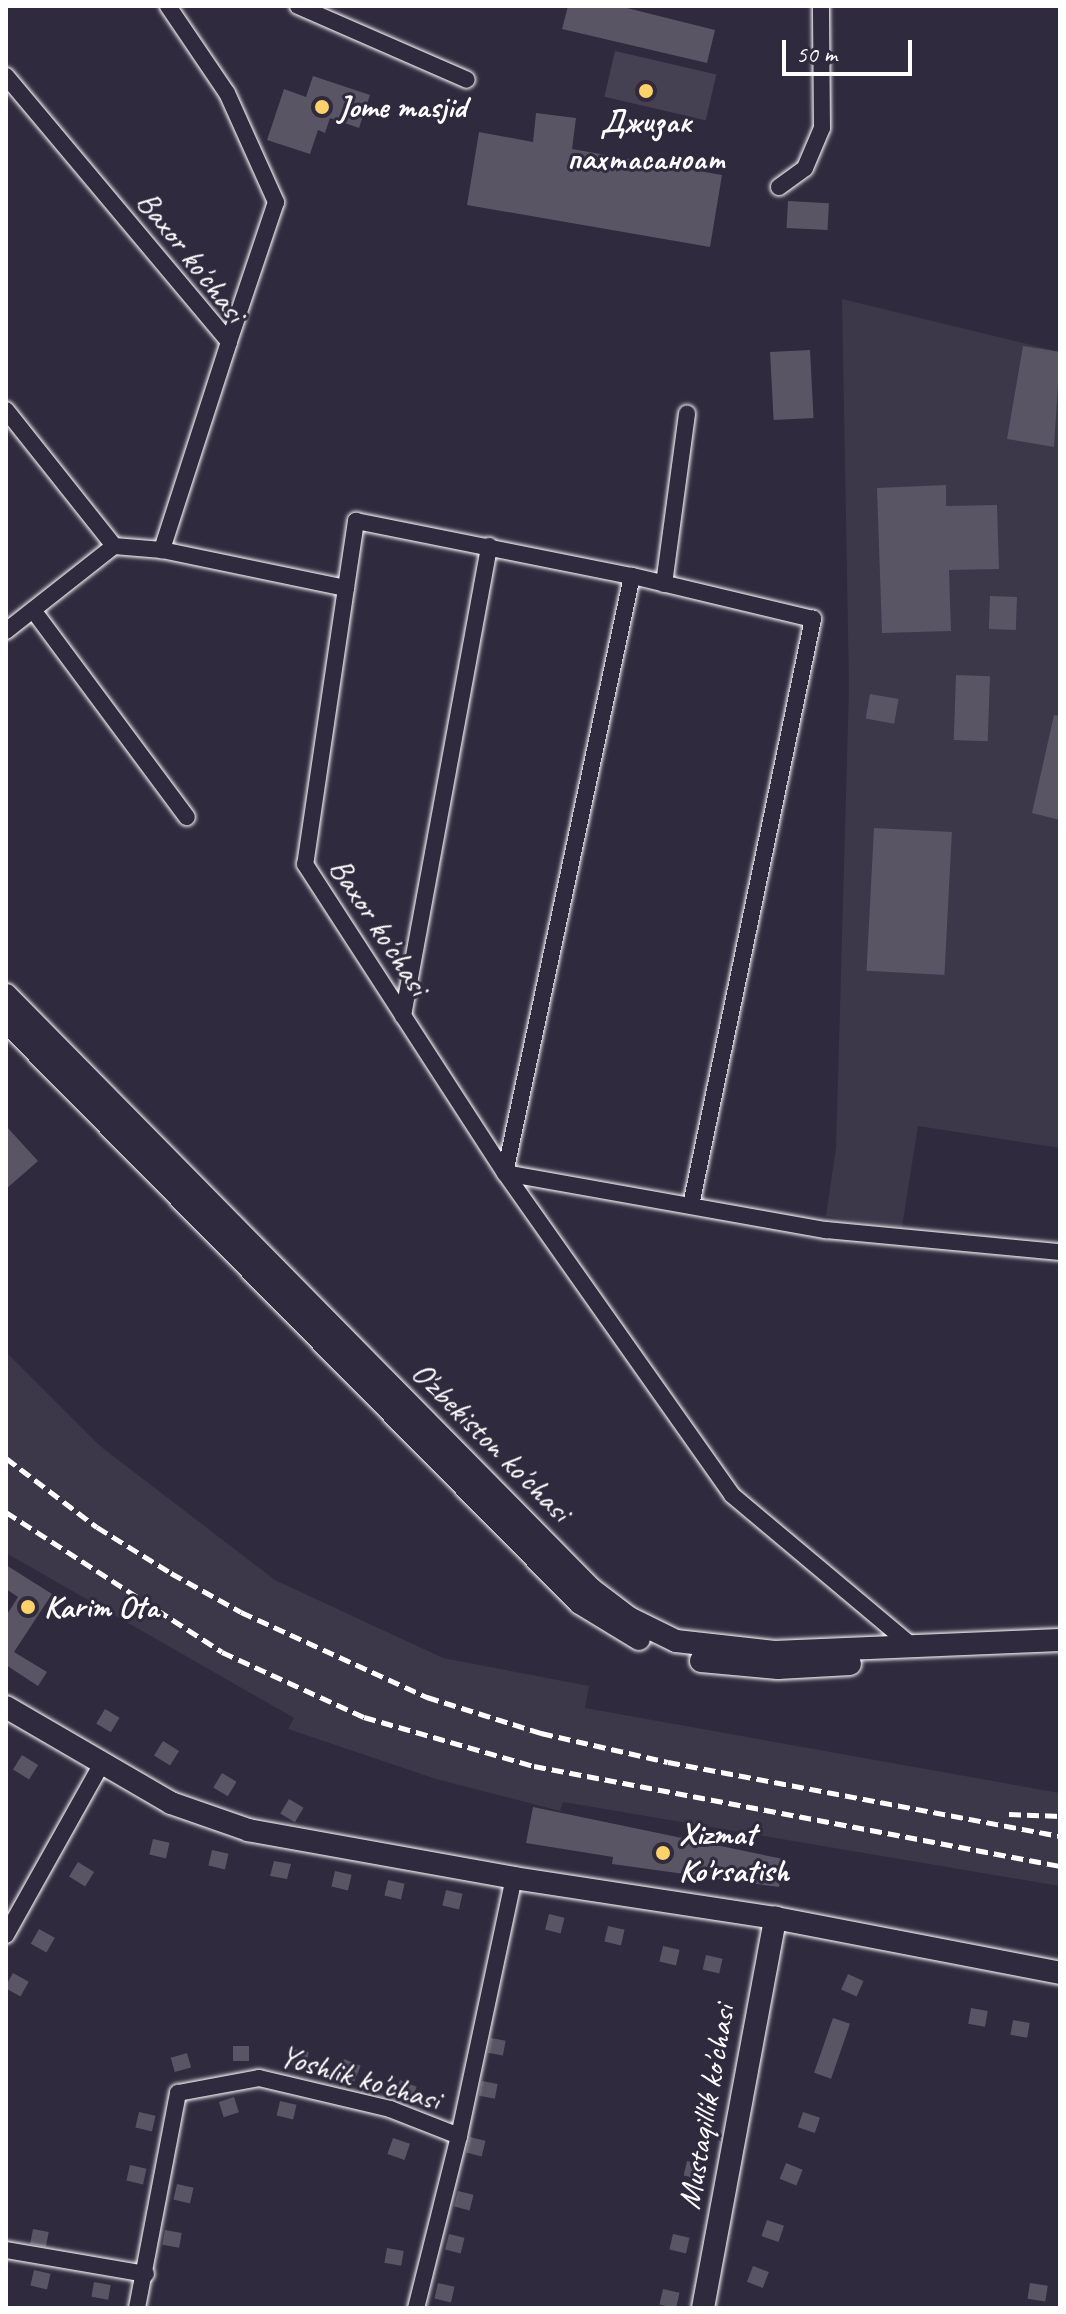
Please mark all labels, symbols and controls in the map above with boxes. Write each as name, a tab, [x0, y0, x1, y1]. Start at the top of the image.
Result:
scale bar	[786, 24, 916, 74]
text: 50 m	[796, 39, 837, 69]
marker: Джизак пахтасаноат	[637, 82, 655, 100]
place label: Jome masjid	[338, 88, 466, 126]
marker: Jome masjid	[313, 98, 331, 116]
place label: Джизак пахтасаноат	[567, 104, 725, 179]
street label: Baxor ko'chasi	[128, 184, 254, 330]
street label: Baxor ko'chasi	[320, 851, 438, 1003]
street label: O'zbekiston ko'chasi	[403, 1354, 579, 1530]
place label: Karim Ota	[44, 1588, 160, 1626]
marker: Karim Ota	[19, 1598, 37, 1616]
place label: Xizmat Ko'rsatish	[679, 1816, 789, 1891]
marker: Xizmat Ko'rsatish	[654, 1844, 672, 1862]
street label: Mustaqillik ko'chasi	[670, 2002, 744, 2212]
street label: Yoshlik ko'chasi	[275, 2037, 445, 2119]

